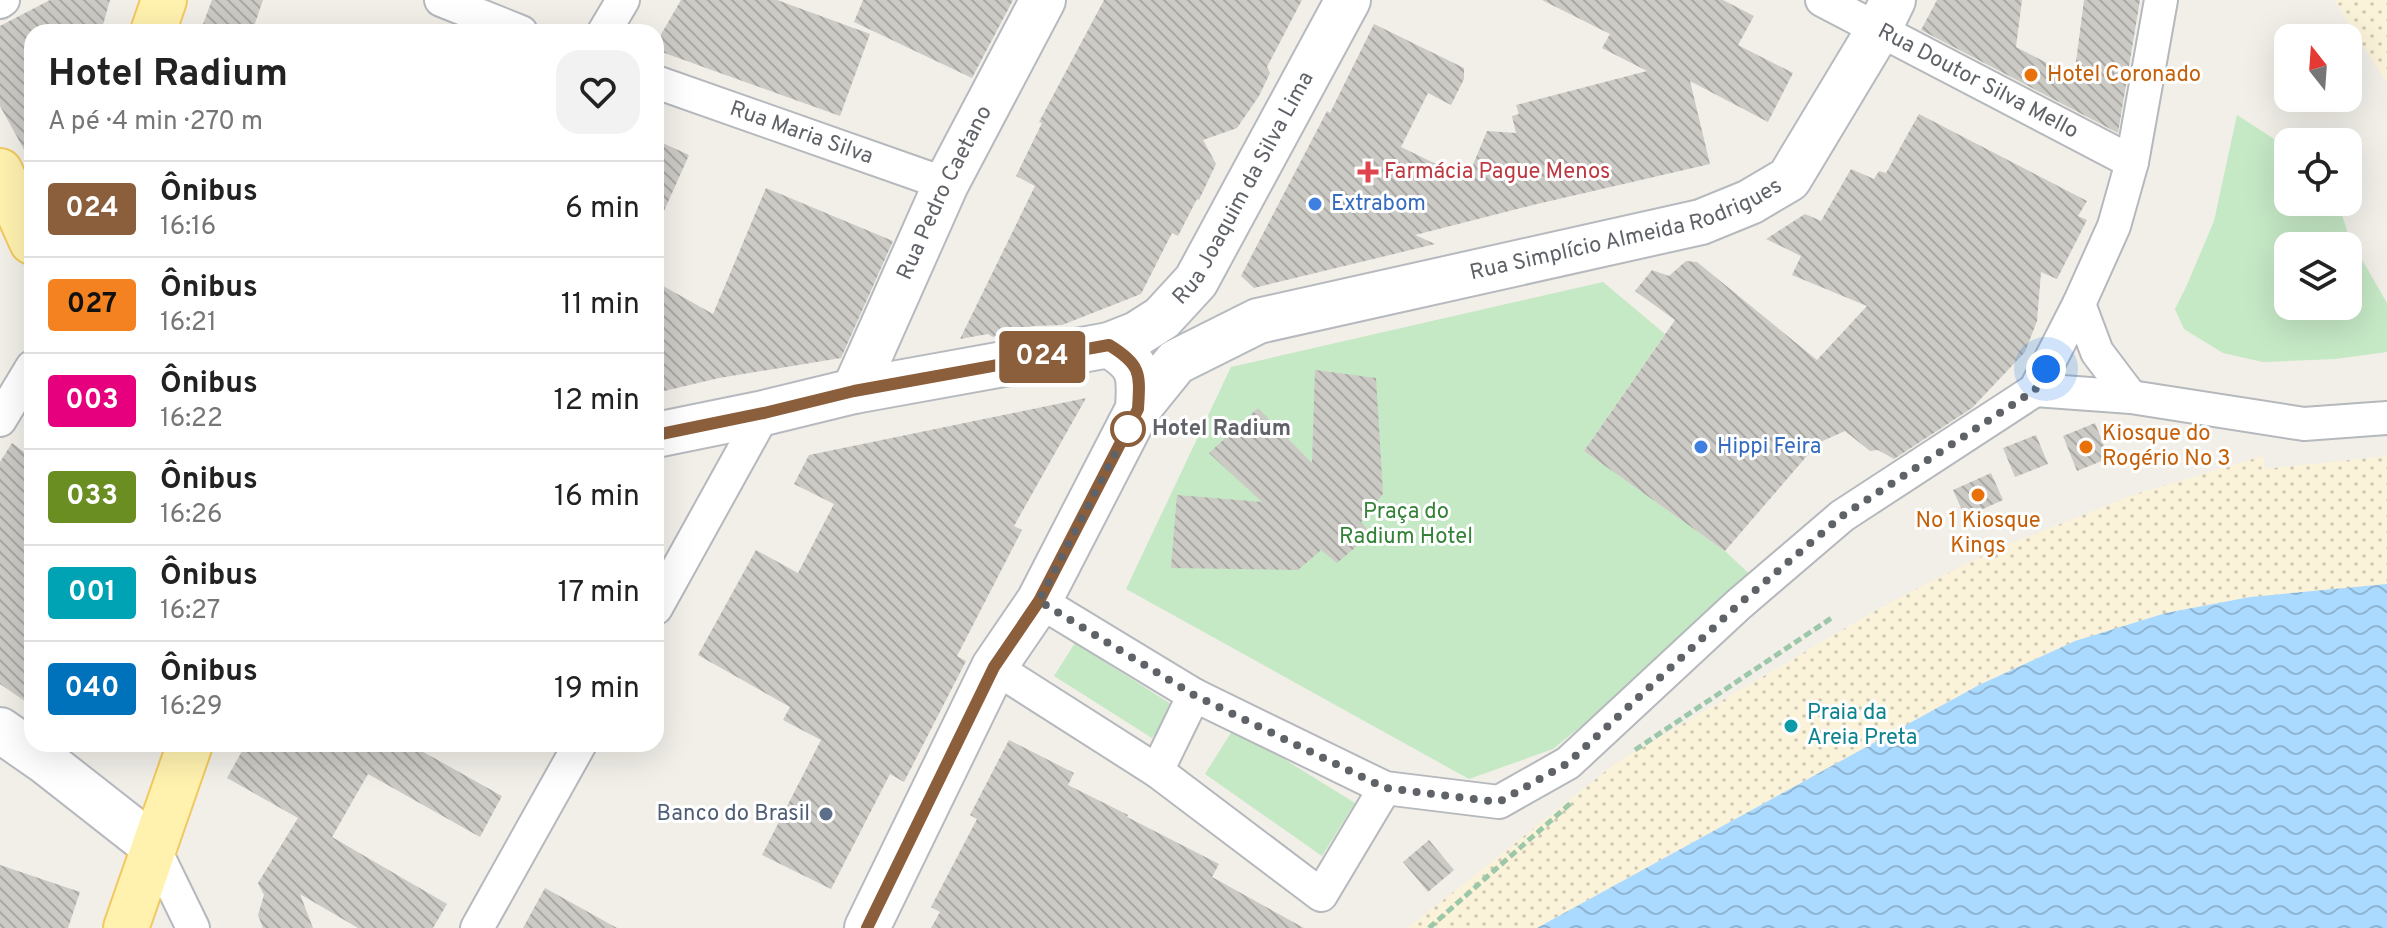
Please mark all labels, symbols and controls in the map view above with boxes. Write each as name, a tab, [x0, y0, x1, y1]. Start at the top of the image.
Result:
street label: Rua Doutor Silva Mello	[1873, 18, 2083, 145]
north arrow	[2274, 24, 2362, 112]
map controls	[2274, 24, 2362, 320]
button: heart	[556, 50, 640, 134]
text: Hotel Radium	[48, 51, 288, 100]
place label: Hotel Coronado	[2047, 62, 2201, 89]
marker: Hotel Coronado	[2022, 66, 2040, 84]
street label: Rua Joaquim da Silva Lima	[1167, 67, 1320, 311]
street label: Rua Maria Silva	[726, 95, 877, 171]
street label: Rua Pedro Caetano	[892, 101, 998, 284]
text: A pé · 4 min · 270 m	[48, 106, 263, 139]
button: locate	[2274, 128, 2362, 216]
place label: Farmácia Pague Menos	[1384, 159, 1610, 186]
marker: Farmácia Pague Menos	[1359, 163, 1377, 181]
street label: Rua Simplício Almeida Rodrigues	[1467, 173, 1787, 287]
text: Ônibus	[160, 174, 258, 211]
text: 024	[65, 191, 119, 227]
text: 6 min	[565, 191, 640, 228]
place label: Extrabom	[1331, 191, 1426, 218]
marker: Extrabom	[1306, 195, 1324, 213]
text: 16:16	[160, 211, 216, 244]
button: layers	[2274, 232, 2362, 320]
text: Ônibus	[160, 270, 258, 307]
text: 027	[67, 287, 117, 323]
text: 11 min	[561, 287, 640, 324]
text: 16:21	[160, 307, 217, 340]
line badge: 024	[996, 331, 1088, 383]
text: 024	[1015, 339, 1069, 375]
your location	[2026, 349, 2066, 389]
text: Ônibus	[160, 366, 258, 403]
text: 003	[65, 383, 119, 419]
text: 12 min	[553, 383, 640, 420]
text: 16:22	[160, 403, 223, 436]
marker: Hotel Radium	[1111, 412, 1145, 446]
place label: Hotel Radium	[1152, 416, 1291, 443]
place label: Kiosque do Rogério No 3	[2102, 421, 2231, 473]
place label: Hippi Feira	[1717, 434, 1821, 461]
marker: Hippi Feira	[1692, 438, 1710, 456]
marker: Kiosque do Rogério No 3	[2077, 438, 2095, 456]
text: Ônibus	[160, 462, 258, 499]
text: 033	[66, 479, 118, 515]
text: 16 min	[554, 479, 640, 516]
marker: No 1 Kiosque Kings	[1969, 486, 1987, 504]
text: 16:26	[160, 499, 223, 532]
park label: Praça do Radium Hotel	[1339, 499, 1473, 551]
place label: No 1 Kiosque Kings	[1915, 508, 2041, 560]
text: Ônibus	[160, 558, 258, 595]
text: 001	[68, 575, 116, 611]
text: 17 min	[557, 575, 640, 612]
text: 16:27	[160, 595, 220, 628]
text: Ônibus	[160, 654, 258, 691]
text: 040	[65, 671, 119, 707]
text: 19 min	[554, 671, 640, 708]
text: 16:29	[160, 691, 223, 724]
place label: Praia da Areia Preta	[1807, 700, 1917, 752]
marker: Praia da Areia Preta	[1782, 717, 1800, 735]
place label: Banco do Brasil	[657, 801, 810, 828]
marker: Banco do Brasil	[817, 805, 835, 823]

